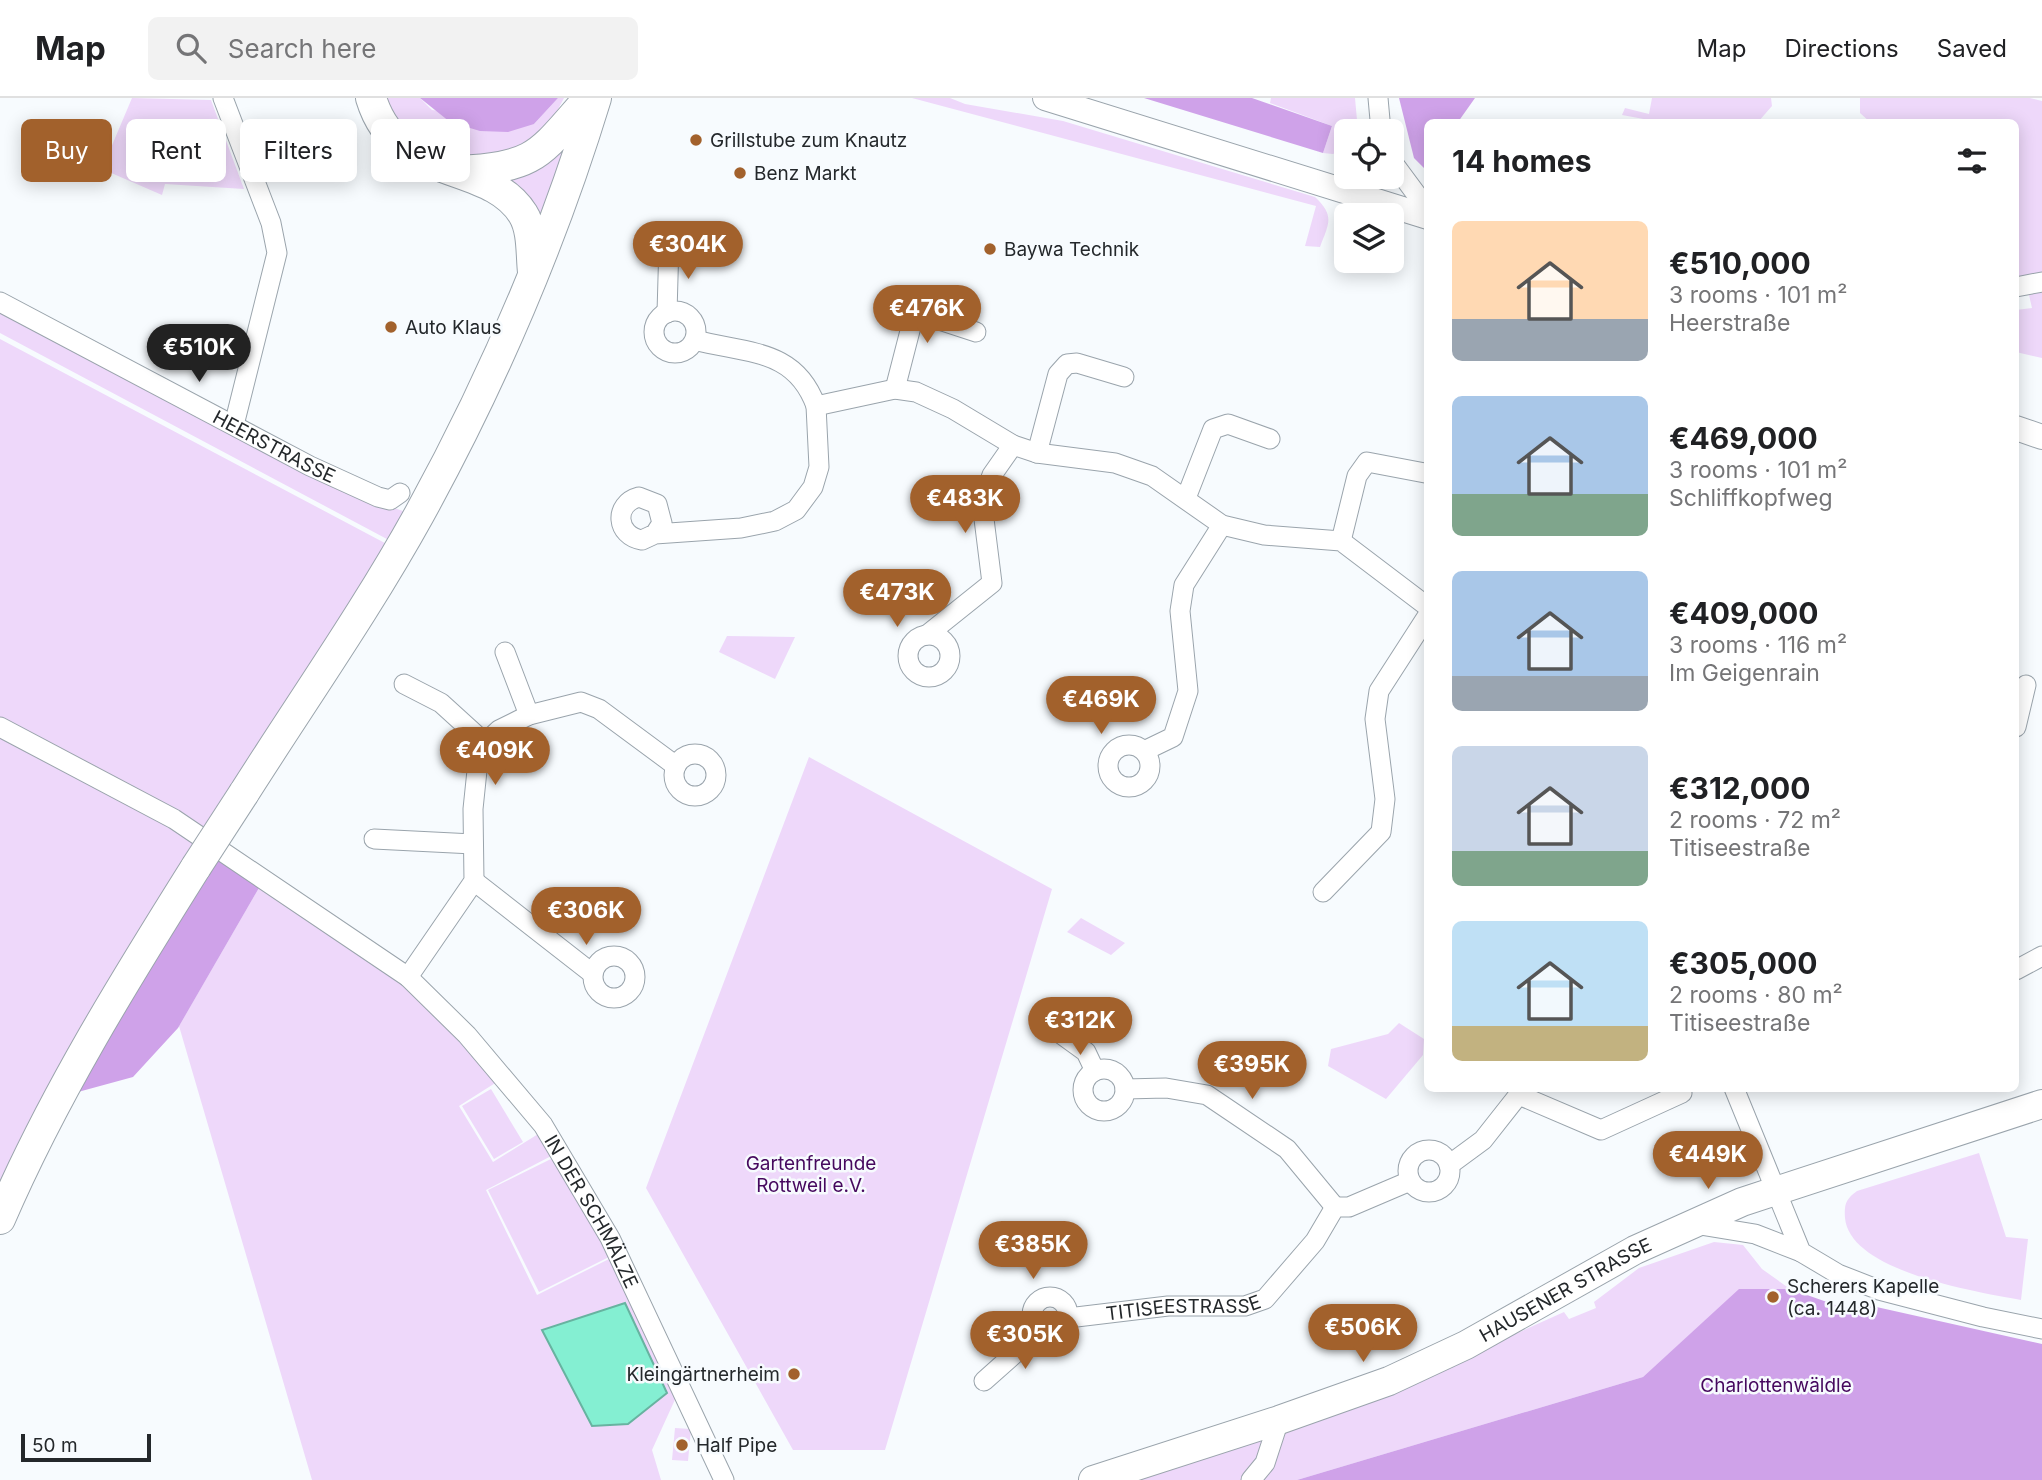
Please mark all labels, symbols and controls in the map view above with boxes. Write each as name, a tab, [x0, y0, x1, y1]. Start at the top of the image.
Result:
search box	[148, 17, 638, 80]
text: Map	[35, 28, 106, 68]
icon: search	[172, 29, 210, 67]
text: Search here	[228, 33, 376, 64]
text: Map	[1697, 34, 1746, 63]
text: Directions	[1784, 34, 1899, 63]
text: Saved	[1937, 34, 2007, 63]
chip: Buy	[21, 119, 112, 182]
chip: Rent	[126, 119, 226, 182]
chip: Filters	[240, 119, 357, 182]
chip: New	[371, 119, 470, 182]
map controls	[1334, 119, 1404, 273]
button: locate	[1334, 119, 1404, 189]
place label: Grillstube zum Knautz	[710, 129, 907, 152]
marker: Grillstube zum Knautz	[688, 132, 704, 148]
icon: filters	[1953, 142, 1991, 180]
text: 14 homes	[1452, 143, 1591, 179]
place label: Benz Markt	[754, 162, 857, 185]
marker: Benz Markt	[732, 165, 748, 181]
button: layers	[1334, 203, 1404, 273]
pin: €304K	[639, 222, 737, 281]
text: €304K	[649, 230, 727, 258]
place label: Baywa Technik	[1004, 238, 1140, 261]
marker: Baywa Technik	[982, 241, 998, 257]
text: €510,000	[1669, 245, 1811, 281]
icon: home	[1508, 249, 1592, 333]
text: 3 rooms · 101 m²	[1669, 281, 1847, 309]
pin: €476K	[878, 286, 976, 345]
text: €476K	[889, 294, 965, 322]
text: Heerstraße	[1669, 309, 1790, 337]
place label: Auto Klaus	[405, 316, 501, 339]
marker: Auto Klaus	[383, 319, 399, 335]
pin: €510K	[150, 324, 248, 384]
text: €510K	[163, 333, 235, 361]
street label: HEERSTRASSE	[209, 406, 339, 488]
text: €469,000	[1669, 420, 1818, 456]
icon: home	[1508, 424, 1592, 508]
text: 3 rooms · 101 m²	[1669, 456, 1847, 484]
pin: €483K	[916, 476, 1014, 535]
text: €483K	[926, 484, 1004, 512]
text: Schliffkopfweg	[1669, 484, 1833, 512]
pin: €473K	[848, 570, 946, 629]
text: €473K	[859, 578, 935, 606]
text: €409,000	[1669, 595, 1819, 631]
icon: home	[1508, 599, 1592, 683]
text: 3 rooms · 116 m²	[1669, 631, 1847, 659]
text: Im Geigenrain	[1669, 659, 1820, 687]
pin: €469K	[1052, 676, 1150, 736]
text: €469K	[1062, 685, 1140, 713]
pin: €409K	[446, 728, 544, 787]
text: €409K	[456, 736, 534, 764]
text: €312,000	[1669, 770, 1811, 806]
icon: home	[1508, 774, 1592, 858]
text: 2 rooms · 72 m²	[1669, 806, 1841, 834]
text: Titiseestraße	[1669, 834, 1810, 862]
pin: €306K	[537, 888, 635, 947]
text: €306K	[547, 896, 625, 924]
text: €305,000	[1669, 945, 1817, 981]
icon: home	[1508, 949, 1592, 1033]
text: 2 rooms · 80 m²	[1669, 981, 1843, 1009]
pin: €312K	[1031, 998, 1129, 1057]
text: €312K	[1044, 1006, 1116, 1034]
text: Titiseestraße	[1669, 1009, 1810, 1037]
pin: €395K	[1203, 1042, 1301, 1101]
text: €395K	[1214, 1050, 1290, 1078]
street label: IN DER SCHMÄLZE	[539, 1131, 643, 1292]
pin: €449K	[1659, 1132, 1757, 1191]
text: €449K	[1669, 1140, 1747, 1168]
park label: Gartenfreunde Rottweil e.V.	[746, 1152, 876, 1197]
pin: €385K	[984, 1222, 1082, 1281]
text: €385K	[995, 1230, 1071, 1258]
street label: HAUSENER STRASSE	[1475, 1233, 1655, 1347]
place label: Scherers Kapelle (ca. 1448)	[1787, 1275, 1939, 1320]
marker: Scherers Kapelle (ca. 1448)	[1765, 1289, 1781, 1305]
street label: TITISEESTRASSE	[1105, 1290, 1264, 1325]
pin: €506K	[1314, 1304, 1412, 1364]
pin: €305K	[976, 1312, 1074, 1371]
text: €506K	[1324, 1313, 1402, 1341]
text: €305K	[986, 1320, 1064, 1348]
place label: Kleingärtnerheim	[626, 1363, 780, 1386]
marker: Kleingärtnerheim	[786, 1366, 802, 1382]
park label: Charlottenwäldle	[1700, 1374, 1852, 1397]
scale bar	[21, 1431, 150, 1463]
text: 50 m	[32, 1434, 78, 1457]
place label: Half Pipe	[696, 1434, 777, 1457]
marker: Half Pipe	[674, 1437, 690, 1453]

